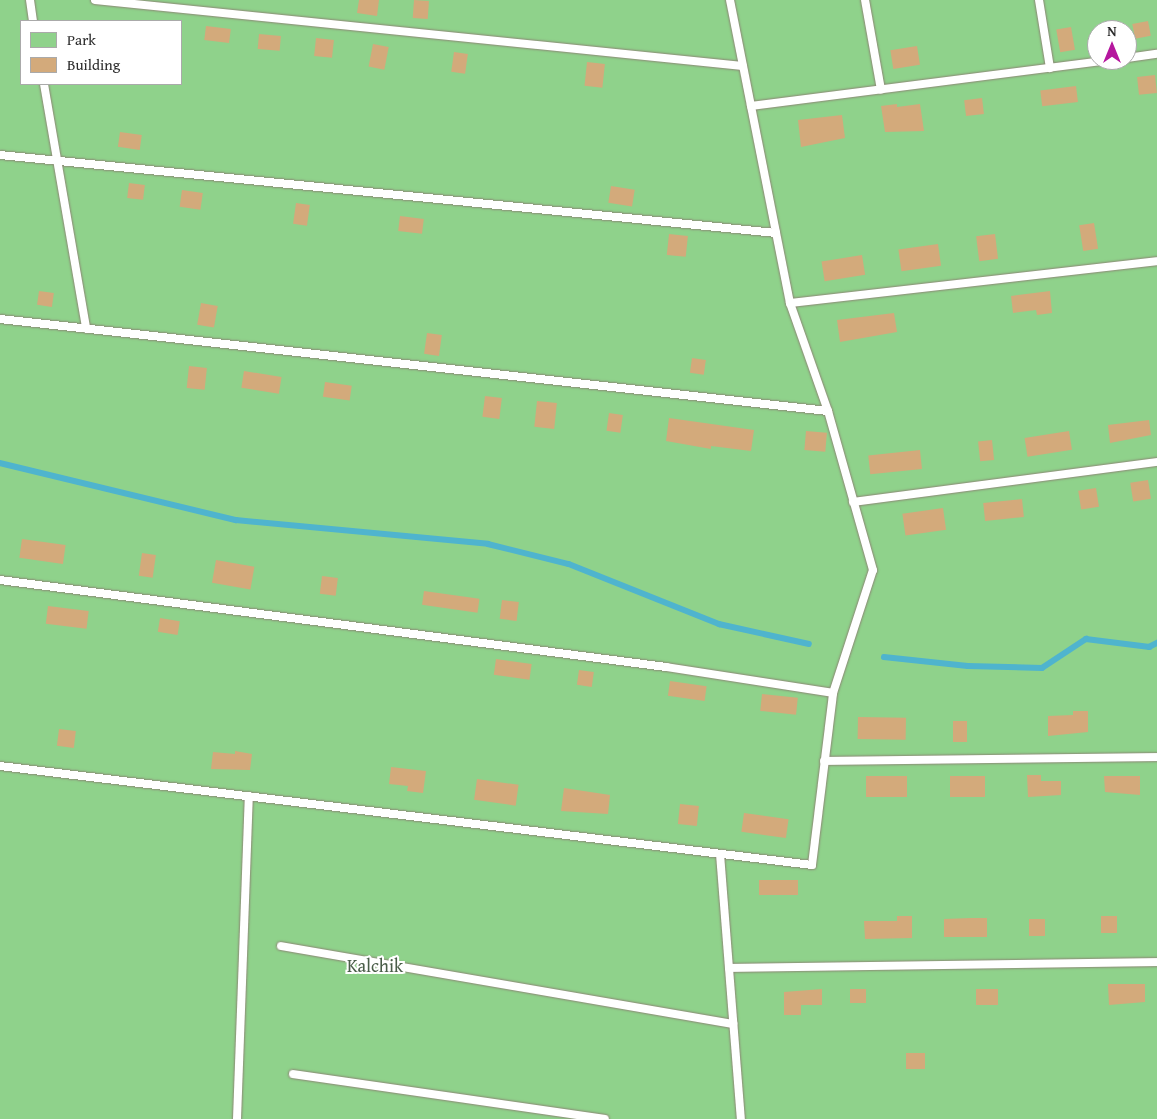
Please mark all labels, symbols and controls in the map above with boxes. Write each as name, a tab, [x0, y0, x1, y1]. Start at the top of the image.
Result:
legend	[20, 20, 182, 85]
north arrow	[1087, 20, 1137, 70]
text: N	[1107, 21, 1117, 41]
text: Park	[67, 29, 96, 50]
text: Building	[67, 54, 120, 75]
park label: Kalchik	[347, 955, 403, 977]

